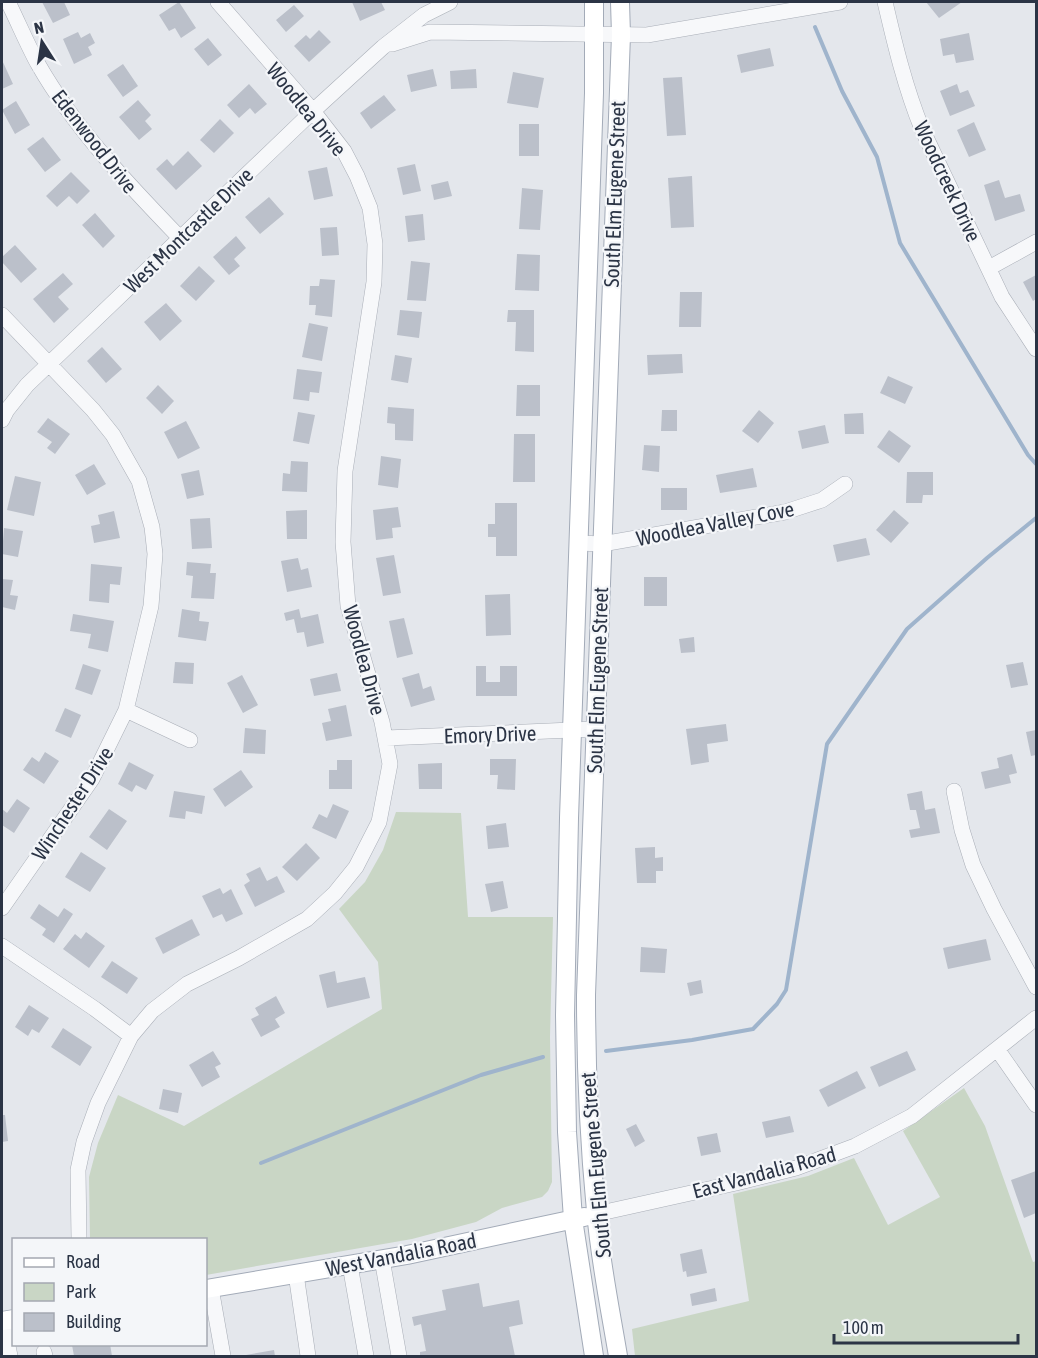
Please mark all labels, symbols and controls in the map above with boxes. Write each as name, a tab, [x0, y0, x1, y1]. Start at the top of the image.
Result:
north arrow	[12, 12, 72, 72]
text: N	[32, 18, 45, 37]
street label: Woodlea Drive	[262, 58, 352, 160]
street label: Edenwood Drive	[47, 85, 143, 197]
street label: South Elm Eugene Street	[599, 100, 629, 288]
street label: Woodcreek Drive	[910, 117, 986, 245]
street label: West Montcastle Drive	[119, 162, 257, 298]
street label: Woodlea Valley Cove	[634, 496, 796, 550]
street label: South Elm Eugene Street	[582, 586, 612, 774]
street label: Woodlea Drive	[339, 603, 391, 717]
street label: Emory Drive	[443, 720, 537, 748]
street label: Winchester Drive	[26, 742, 118, 864]
street label: South Elm Eugene Street	[575, 1071, 615, 1259]
street label: East Vandalia Road	[690, 1141, 838, 1203]
street label: West Vandalia Road	[324, 1228, 478, 1280]
legend	[12, 1238, 207, 1346]
text: Road	[66, 1251, 100, 1272]
text: Park	[66, 1281, 96, 1302]
scale bar	[834, 1307, 1018, 1345]
text: Building	[66, 1311, 121, 1332]
text: 100 m	[843, 1317, 884, 1338]

